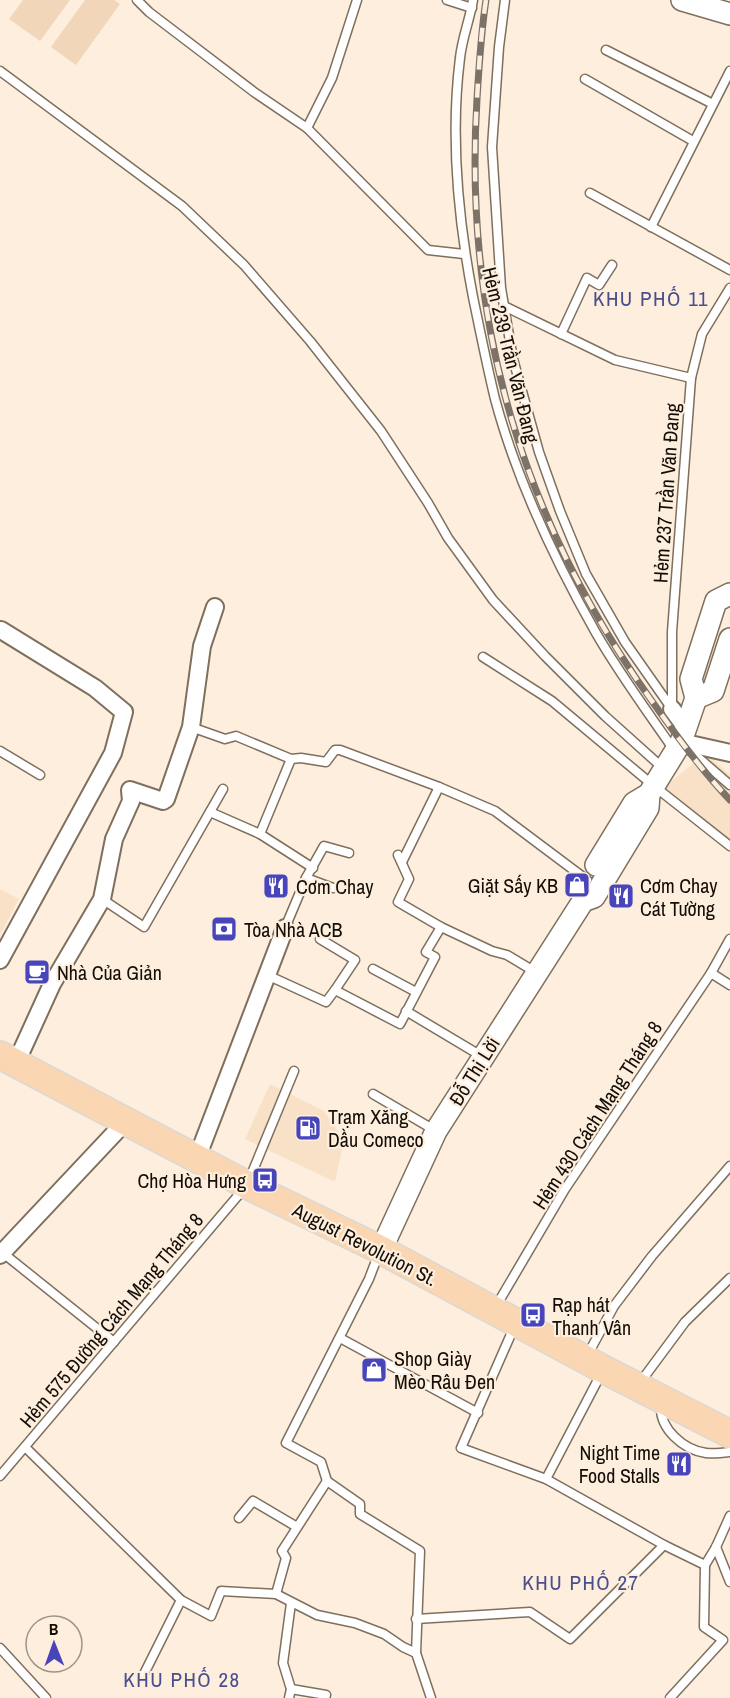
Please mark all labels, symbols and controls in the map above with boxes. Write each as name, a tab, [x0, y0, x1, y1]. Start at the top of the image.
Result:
street label: Hẻm 239 Trần Văn Đang	[476, 264, 546, 446]
district label: KHU PHỐ 11	[593, 284, 709, 313]
street label: Hẻm 237 Trần Văn Đang	[646, 402, 686, 584]
shop icon: Giặt Sấy KB	[562, 870, 592, 900]
restaurant icon: Cơm Chay	[261, 871, 291, 901]
place label: Giặt Sấy KB	[468, 872, 558, 899]
place label: Cơm Chay Cát Tường	[640, 872, 718, 922]
place label: Cơm Chay	[296, 873, 374, 900]
restaurant icon: Cơm Chay Cát Tường	[606, 881, 636, 911]
bank icon: Tòa Nhà ACB	[209, 914, 239, 944]
place label: Tòa Nhà ACB	[244, 916, 343, 943]
cafe icon: Nhà Của Giản	[22, 957, 52, 987]
place label: Nhà Của Giản	[57, 959, 162, 986]
street label: Hẻm 430 Cách Mạng Tháng 8	[526, 1016, 668, 1214]
street label: Đỗ Thị Lời	[442, 1031, 506, 1111]
place label: Trạm Xăng Dầu Comeco	[328, 1103, 424, 1153]
fuel station icon: Trạm Xăng Dầu Comeco	[293, 1113, 323, 1143]
bus stop icon: Chợ Hòa Hưng	[250, 1165, 280, 1195]
place label: Chợ Hòa Hưng	[138, 1167, 246, 1194]
street label: August Revolution St.	[287, 1196, 442, 1292]
street label: Hẻm 575 Đường Cách Mạng Tháng 8	[13, 1207, 209, 1433]
place label: Rạp hát Thanh Vân	[552, 1291, 631, 1341]
bus stop icon: Rạp hát Thanh Vân	[518, 1300, 548, 1330]
place label: Shop Giày Mèo Râu Đen	[394, 1345, 495, 1395]
shop icon: Shop Giày Mèo Râu Đen	[359, 1355, 389, 1385]
place label: Night Time Food Stalls	[579, 1439, 660, 1489]
restaurant icon: Night Time Food Stalls	[664, 1449, 694, 1479]
district label: KHU PHỐ 27	[522, 1568, 640, 1597]
north arrow	[24, 1614, 84, 1674]
text: B	[49, 1618, 59, 1640]
district label: KHU PHỐ 28	[123, 1665, 241, 1694]

